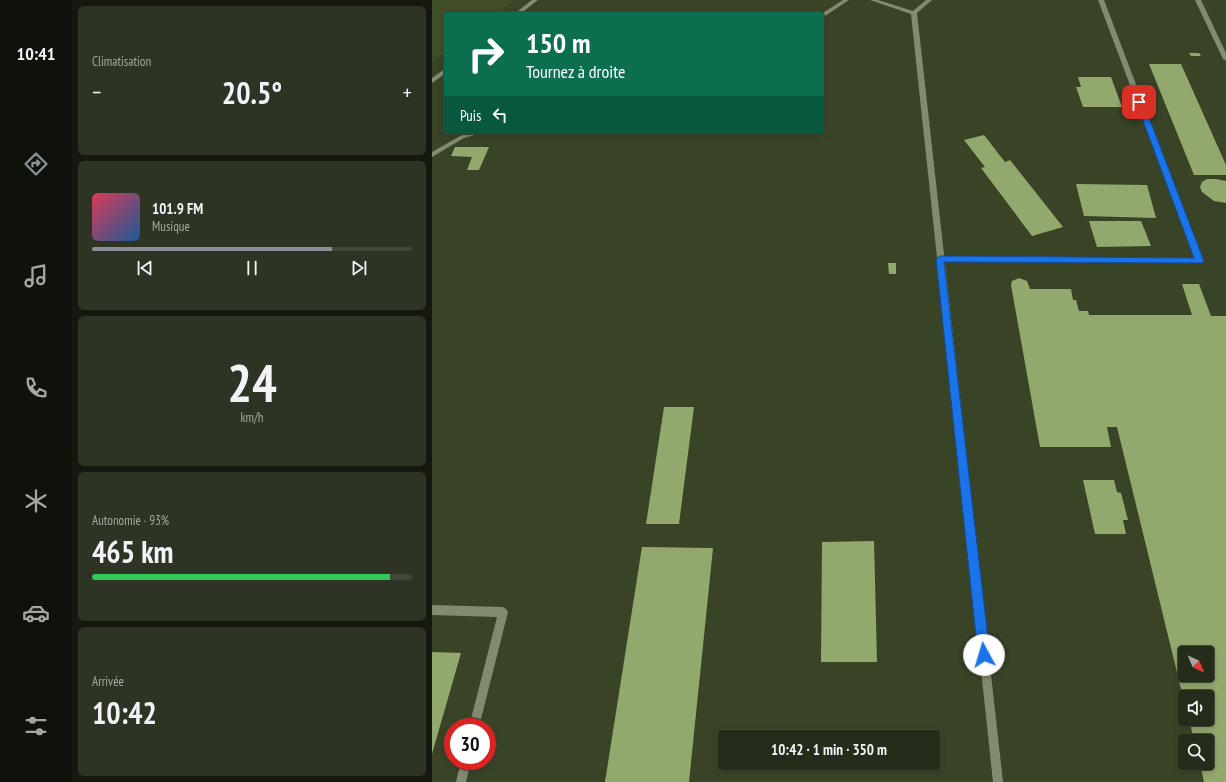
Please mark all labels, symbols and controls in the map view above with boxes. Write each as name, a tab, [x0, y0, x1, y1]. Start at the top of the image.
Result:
text: 150 m	[526, 24, 590, 61]
icon: right	[460, 28, 512, 80]
text: 10:41	[17, 42, 55, 65]
text: Climatisation	[92, 53, 151, 70]
text: Tournez à droite	[526, 60, 625, 83]
text: 20.5°	[222, 73, 282, 112]
text: −	[92, 78, 101, 106]
text: +	[403, 78, 412, 106]
pin	[1122, 85, 1156, 119]
icon: arrive	[1128, 91, 1150, 113]
icon: left	[489, 104, 511, 126]
text: Puis	[460, 106, 481, 125]
icon: directions	[22, 150, 50, 178]
text: 101.9 FM	[152, 199, 203, 218]
text: Musique	[152, 218, 190, 235]
icon: previous	[134, 257, 156, 279]
icon: pause	[241, 257, 263, 279]
icon: next	[348, 257, 370, 279]
icon: music	[22, 262, 50, 290]
text: 24	[227, 349, 277, 416]
icon: phone	[22, 374, 50, 402]
text: km/h	[240, 409, 264, 426]
icon: climate	[22, 487, 50, 515]
text: Autonomie · 93%	[92, 512, 169, 529]
text: 465 km	[92, 532, 173, 571]
icon: car	[22, 599, 50, 627]
position arrow	[963, 634, 1005, 676]
north arrow	[1178, 646, 1214, 682]
map controls	[1178, 646, 1214, 770]
text: Arrivée	[92, 673, 124, 690]
button: sound	[1178, 690, 1214, 726]
text: 10:42	[92, 693, 157, 732]
icon: filters	[22, 712, 50, 740]
speed limit sign: 30	[444, 718, 496, 770]
button: search	[1178, 734, 1214, 770]
text: 10:42 · 1 min · 350 m	[771, 740, 887, 759]

